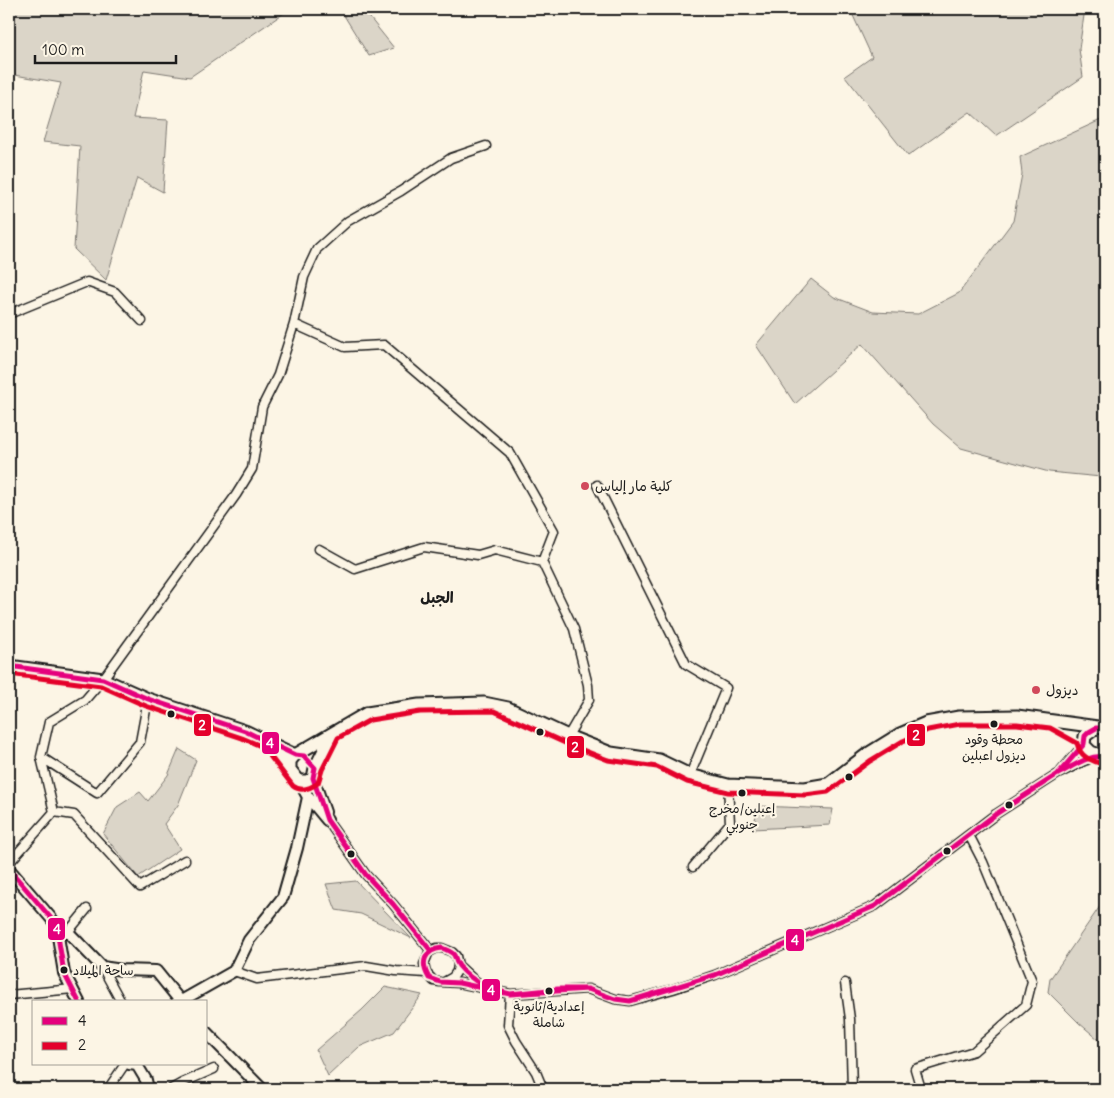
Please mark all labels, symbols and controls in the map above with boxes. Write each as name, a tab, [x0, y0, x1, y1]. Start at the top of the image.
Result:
scale bar	[35, 32, 176, 64]
text: 100 m	[42, 40, 84, 59]
place label: كلية مار إلياس	[595, 477, 672, 495]
marker: كلية مار إلياس	[579, 480, 591, 492]
district label: الجبل	[420, 588, 454, 607]
place label: ديزول	[1046, 681, 1079, 699]
marker: ديزول	[1030, 684, 1042, 696]
unlabelled marker	[166, 709, 176, 719]
line badge: 2	[193, 713, 212, 737]
text: 2	[198, 716, 206, 734]
marker: محطة وقود ديزول اعبلين	[989, 719, 999, 729]
line badge: 2	[906, 723, 926, 747]
text: 2	[912, 726, 920, 744]
unlabelled marker	[535, 727, 545, 737]
line badge: 4	[261, 731, 280, 755]
place label: محطة وقود ديزول اعبلين	[962, 731, 1026, 764]
text: 4	[266, 734, 274, 752]
line badge: 2	[566, 735, 585, 759]
text: 2	[571, 738, 579, 756]
unlabelled marker	[844, 772, 854, 782]
marker: إعبلين/مخرج جنوبي	[737, 788, 747, 798]
place label: إعبلين/مخرج جنوبي	[709, 800, 775, 836]
unlabelled marker	[1004, 800, 1014, 810]
unlabelled marker	[942, 846, 952, 856]
unlabelled marker	[346, 849, 356, 859]
line badge: 4	[47, 917, 66, 941]
text: 4	[53, 920, 61, 938]
line badge: 4	[785, 928, 805, 952]
text: 4	[791, 931, 799, 949]
place label: ساحة الميلاد	[73, 962, 134, 979]
marker: ساحة الميلاد	[59, 965, 69, 975]
line badge: 4	[481, 978, 501, 1002]
text: 4	[487, 981, 495, 999]
marker: إعدادية/ثانوية شاملة	[544, 986, 554, 996]
place label: إعدادية/ثانوية شاملة	[513, 998, 585, 1031]
legend	[32, 1000, 208, 1066]
text: 4	[78, 1011, 87, 1030]
text: 2	[78, 1035, 86, 1054]

